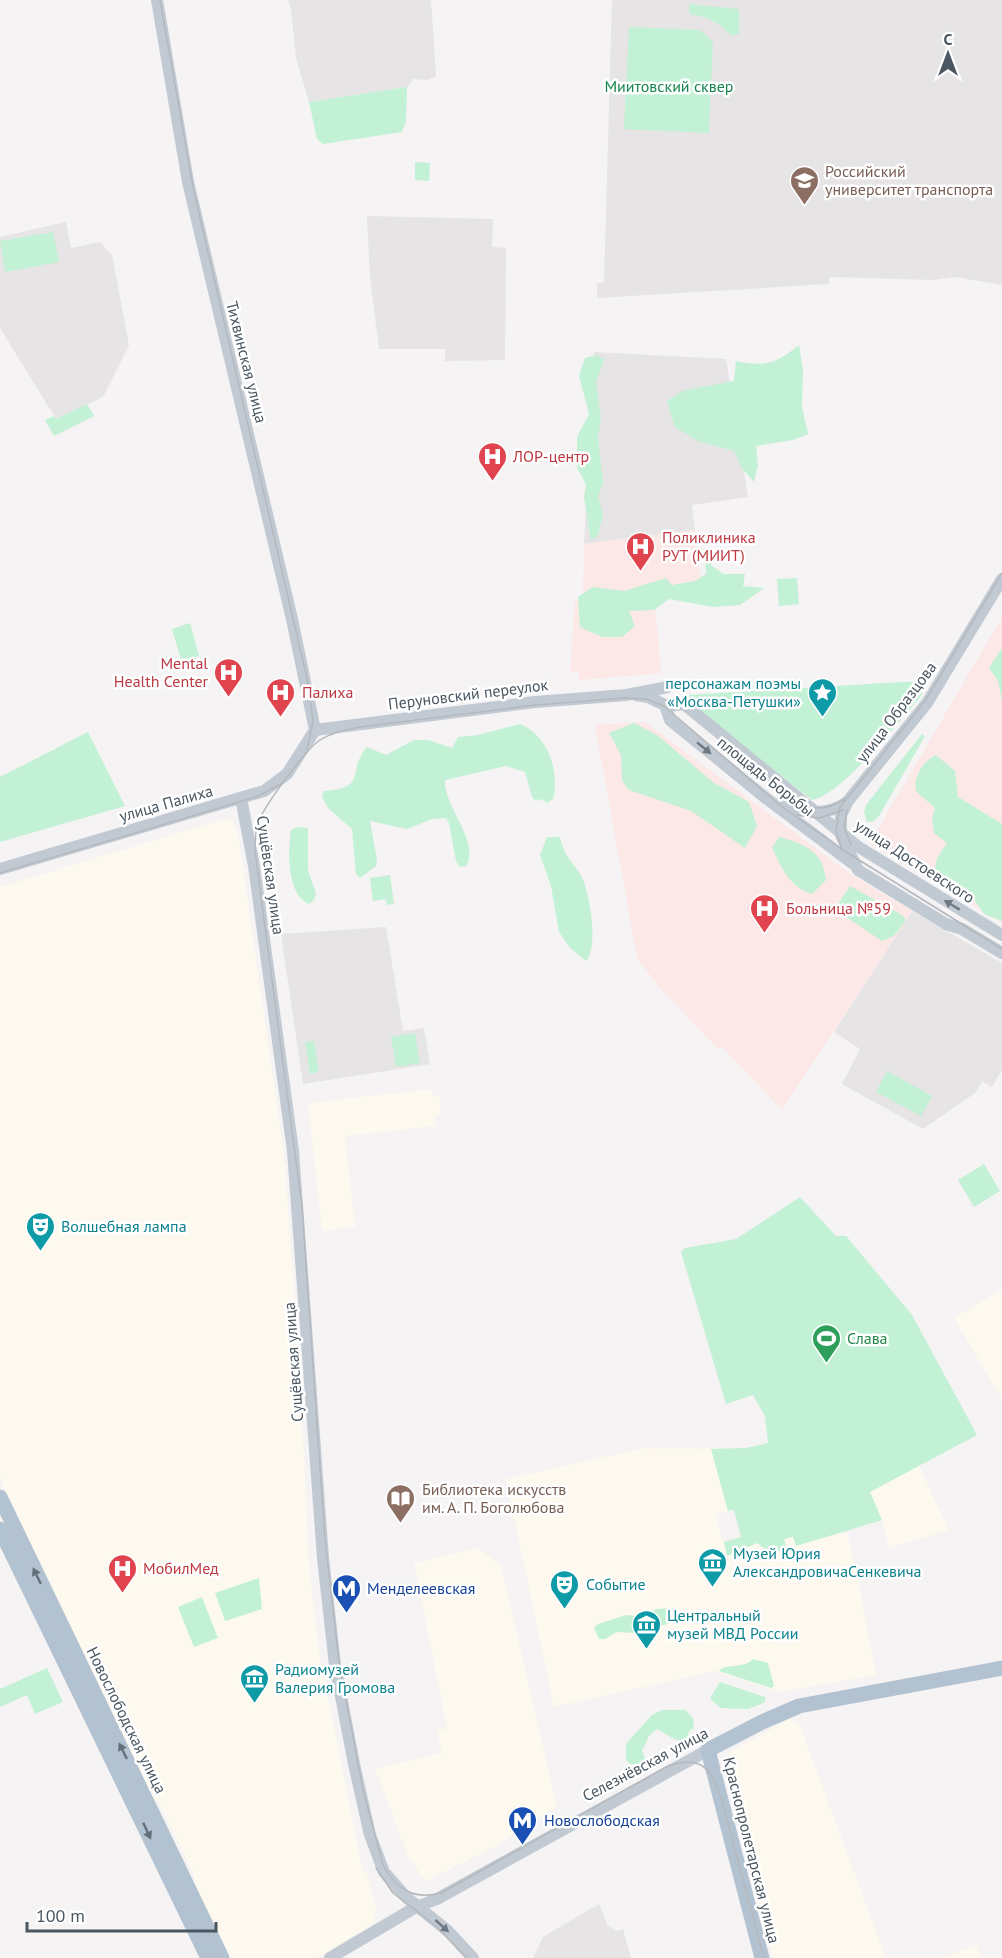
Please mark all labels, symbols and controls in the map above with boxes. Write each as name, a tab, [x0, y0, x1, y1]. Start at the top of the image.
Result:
north arrow	[918, 24, 978, 84]
text: С	[944, 29, 953, 49]
park label: Миитовский сквер	[604, 76, 734, 96]
place label: Российский университет транспорта	[825, 161, 993, 199]
school or university icon: Российский университет транспорта	[788, 164, 820, 206]
street label: Тихвинская улица	[222, 299, 272, 425]
hospital icon: ЛОР-центр	[476, 440, 508, 482]
place label: ЛОР-центр	[512, 446, 589, 466]
place label: Поликлиника РУТ (МИИТ)	[662, 527, 756, 565]
hospital icon: Поликлиника РУТ (МИИТ)	[625, 530, 657, 572]
place label: Mental Health Center	[114, 653, 209, 691]
hospital icon: Mental Health Center	[213, 656, 245, 698]
street label: улица Образцова	[851, 657, 941, 767]
place label: персонажам поэмы «Москва-Петушки»	[665, 673, 801, 711]
street label: Перуновский переулок	[387, 674, 550, 714]
hospital icon: Палиха	[265, 676, 297, 718]
place icon: персонажам поэмы «Москва-Петушки»	[806, 676, 838, 718]
place label: Палиха	[302, 682, 353, 702]
street label: площадь Борьбы	[714, 732, 818, 820]
one-way arrow	[696, 741, 712, 754]
street label: улица Палиха	[117, 780, 215, 826]
street label: Сущёвская улица	[253, 814, 289, 936]
street label: улица Достоевского	[851, 815, 979, 907]
hospital icon: Больница №59	[749, 892, 781, 934]
place label: Больница №59	[786, 898, 891, 918]
one-way arrow	[944, 900, 960, 911]
theatre icon: Волшебная лампа	[24, 1210, 56, 1252]
place label: Волшебная лампа	[61, 1216, 187, 1236]
street label: Сущёвская улица	[279, 1301, 307, 1423]
sports icon: Слава	[810, 1322, 842, 1364]
place label: Слава	[847, 1328, 888, 1348]
place label: Библиотека искусств им. А. П. Боголюбова	[422, 1479, 566, 1517]
library icon: Библиотека искусств им. А. П. Боголюбова	[385, 1482, 417, 1524]
place label: Музей Юрия АлександровичаСенкевича	[733, 1543, 922, 1581]
museum icon: Музей Юрия АлександровичаСенкевича	[696, 1546, 728, 1588]
hospital icon: МобилМед	[106, 1552, 138, 1594]
place label: МобилМед	[143, 1558, 219, 1578]
one-way arrow	[33, 1568, 42, 1585]
theatre icon: Событие	[549, 1568, 581, 1610]
metro station icon: Менделеевская	[330, 1572, 362, 1614]
place label: Событие	[586, 1574, 646, 1594]
place label: Менделеевская	[367, 1578, 475, 1598]
place label: Центральный музей МВД России	[667, 1605, 798, 1643]
museum icon: Центральный музей МВД России	[630, 1608, 662, 1650]
street label: Новослободская улица	[83, 1643, 171, 1797]
place label: Радиомузей Валерия Громова	[275, 1659, 395, 1697]
museum icon: Радиомузей Валерия Громова	[238, 1662, 270, 1704]
street label: Селезнёвская улица	[579, 1722, 711, 1806]
one-way arrow	[119, 1743, 128, 1760]
street label: Краснопролетарская улица	[719, 1755, 785, 1945]
metro station icon: Новослободская	[507, 1804, 539, 1846]
place label: Новослободская	[544, 1810, 660, 1830]
one-way arrow	[142, 1822, 152, 1840]
scale bar	[27, 1895, 216, 1933]
text: 100 m	[36, 1904, 85, 1927]
one-way arrow	[434, 1919, 449, 1932]

